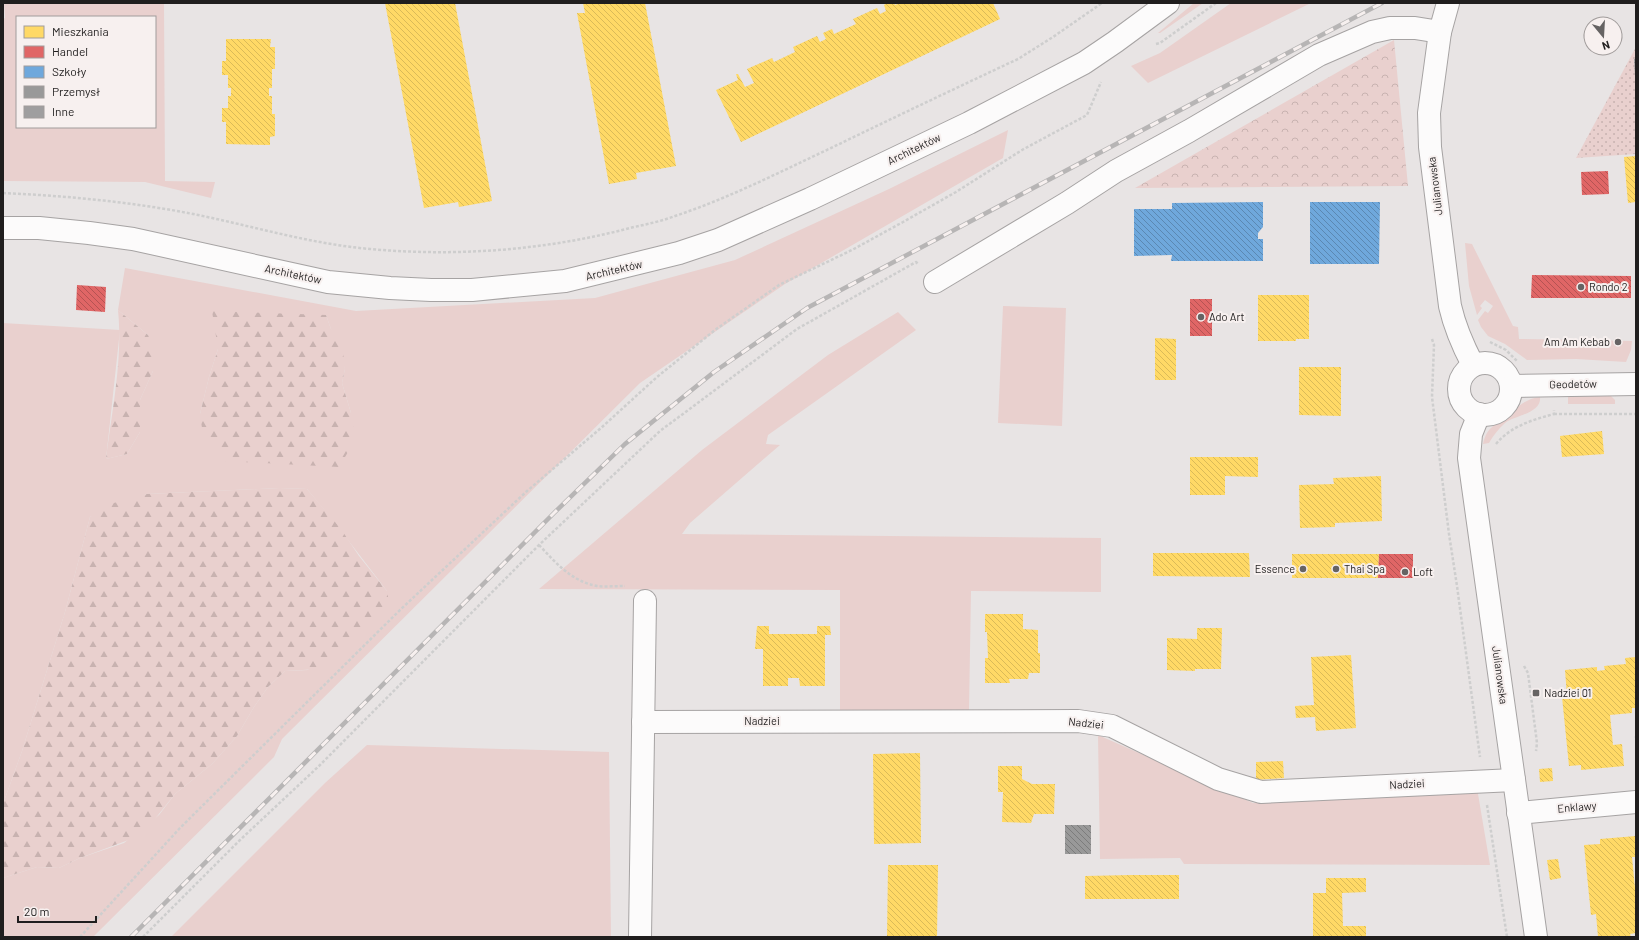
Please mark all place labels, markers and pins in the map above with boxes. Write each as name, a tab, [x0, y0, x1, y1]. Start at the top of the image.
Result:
place label: Rondo 2	[1589, 280, 1628, 293]
marker: Rondo 2	[1576, 282, 1586, 292]
place label: Ado Art	[1209, 310, 1245, 323]
marker: Ado Art	[1196, 312, 1206, 322]
place label: Am Am Kebab	[1544, 335, 1610, 348]
marker: Am Am Kebab	[1613, 337, 1623, 347]
place label: Essence	[1255, 562, 1295, 575]
place label: Thai Spa	[1344, 562, 1385, 575]
marker: Essence	[1298, 564, 1308, 574]
marker: Thai Spa	[1331, 564, 1341, 574]
place label: Loft	[1413, 565, 1433, 578]
marker: Loft	[1400, 567, 1410, 577]
place label: Nadziei 01	[1544, 686, 1591, 699]
marker: Nadziei 01	[1531, 688, 1541, 698]

